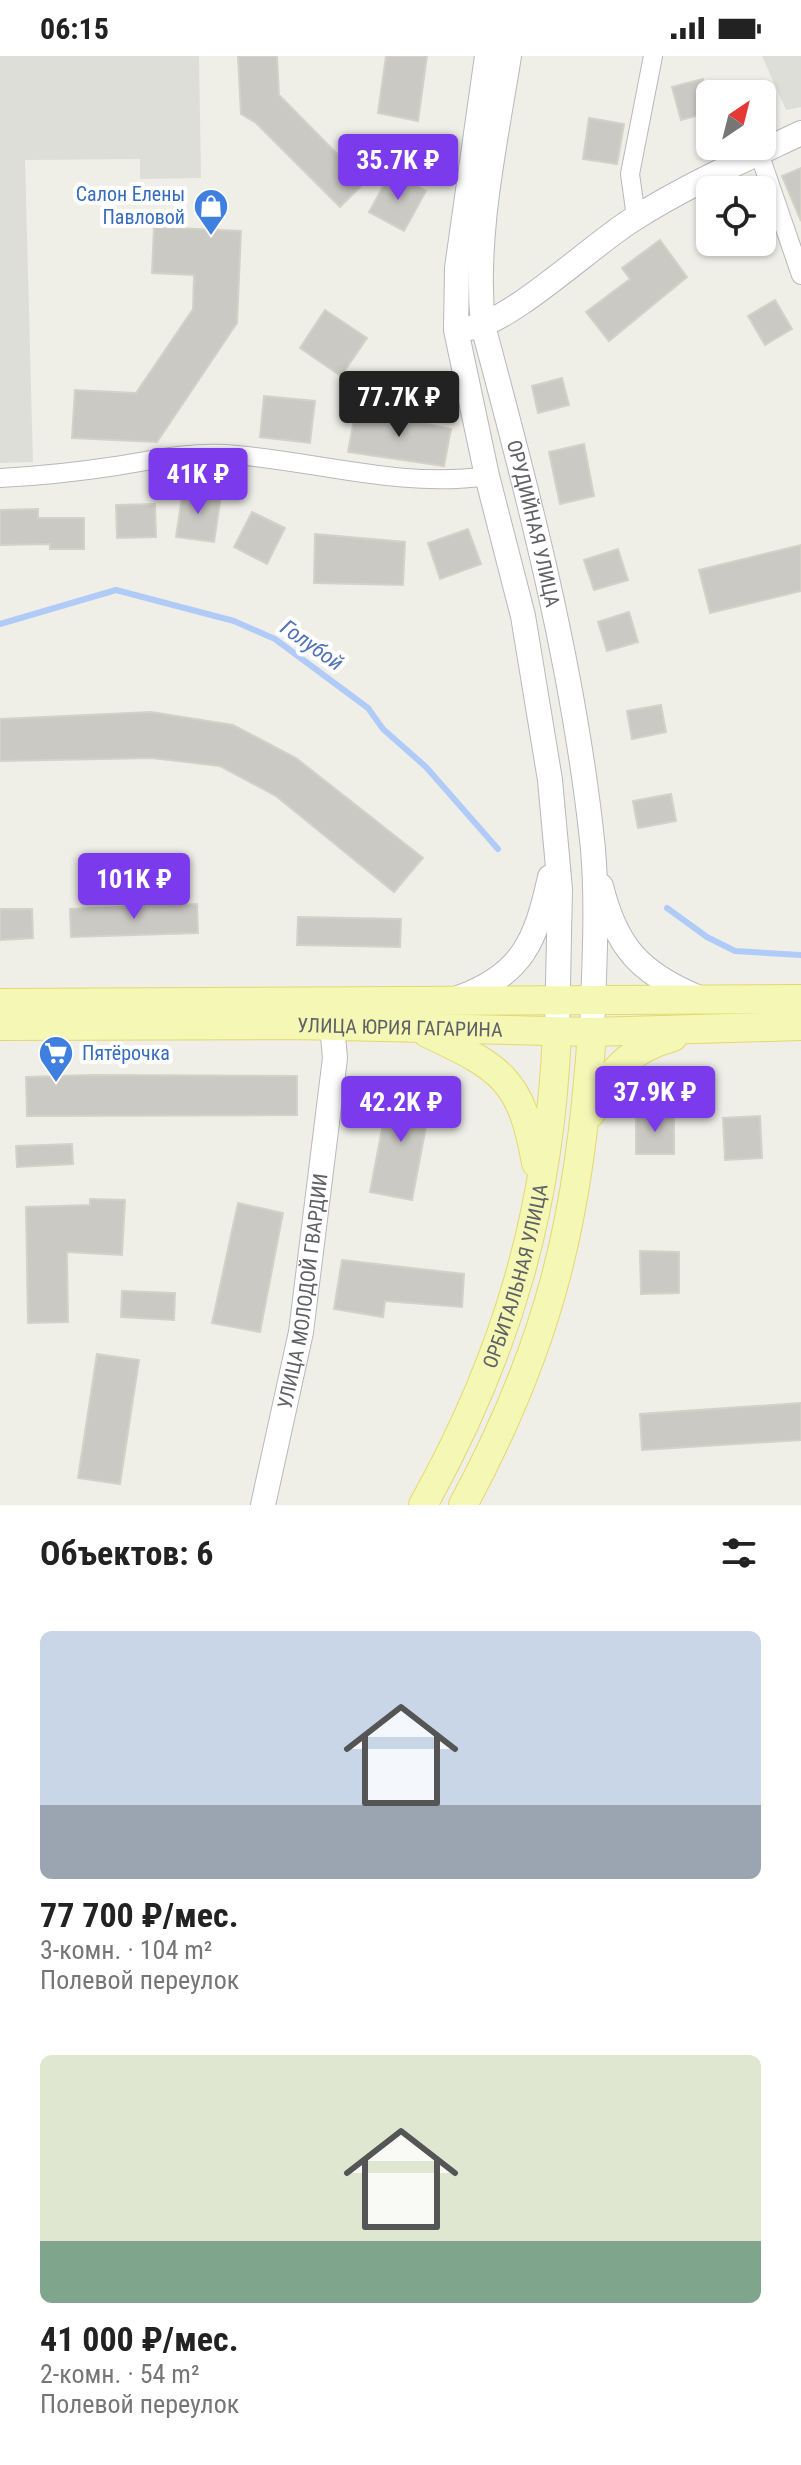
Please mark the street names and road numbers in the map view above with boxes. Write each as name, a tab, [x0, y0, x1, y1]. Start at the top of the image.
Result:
street label: ОРУДИЙНАЯ УЛИЦА	[502, 437, 565, 610]
street label: УЛИЦА ЮРИЯ ГАГАРИНА	[297, 1013, 503, 1042]
street label: УЛИЦА МОЛОДОЙ ГВАРДИИ	[273, 1172, 333, 1411]
street label: ОРБИТАЛЬНАЯ УЛИЦА	[477, 1182, 553, 1372]

